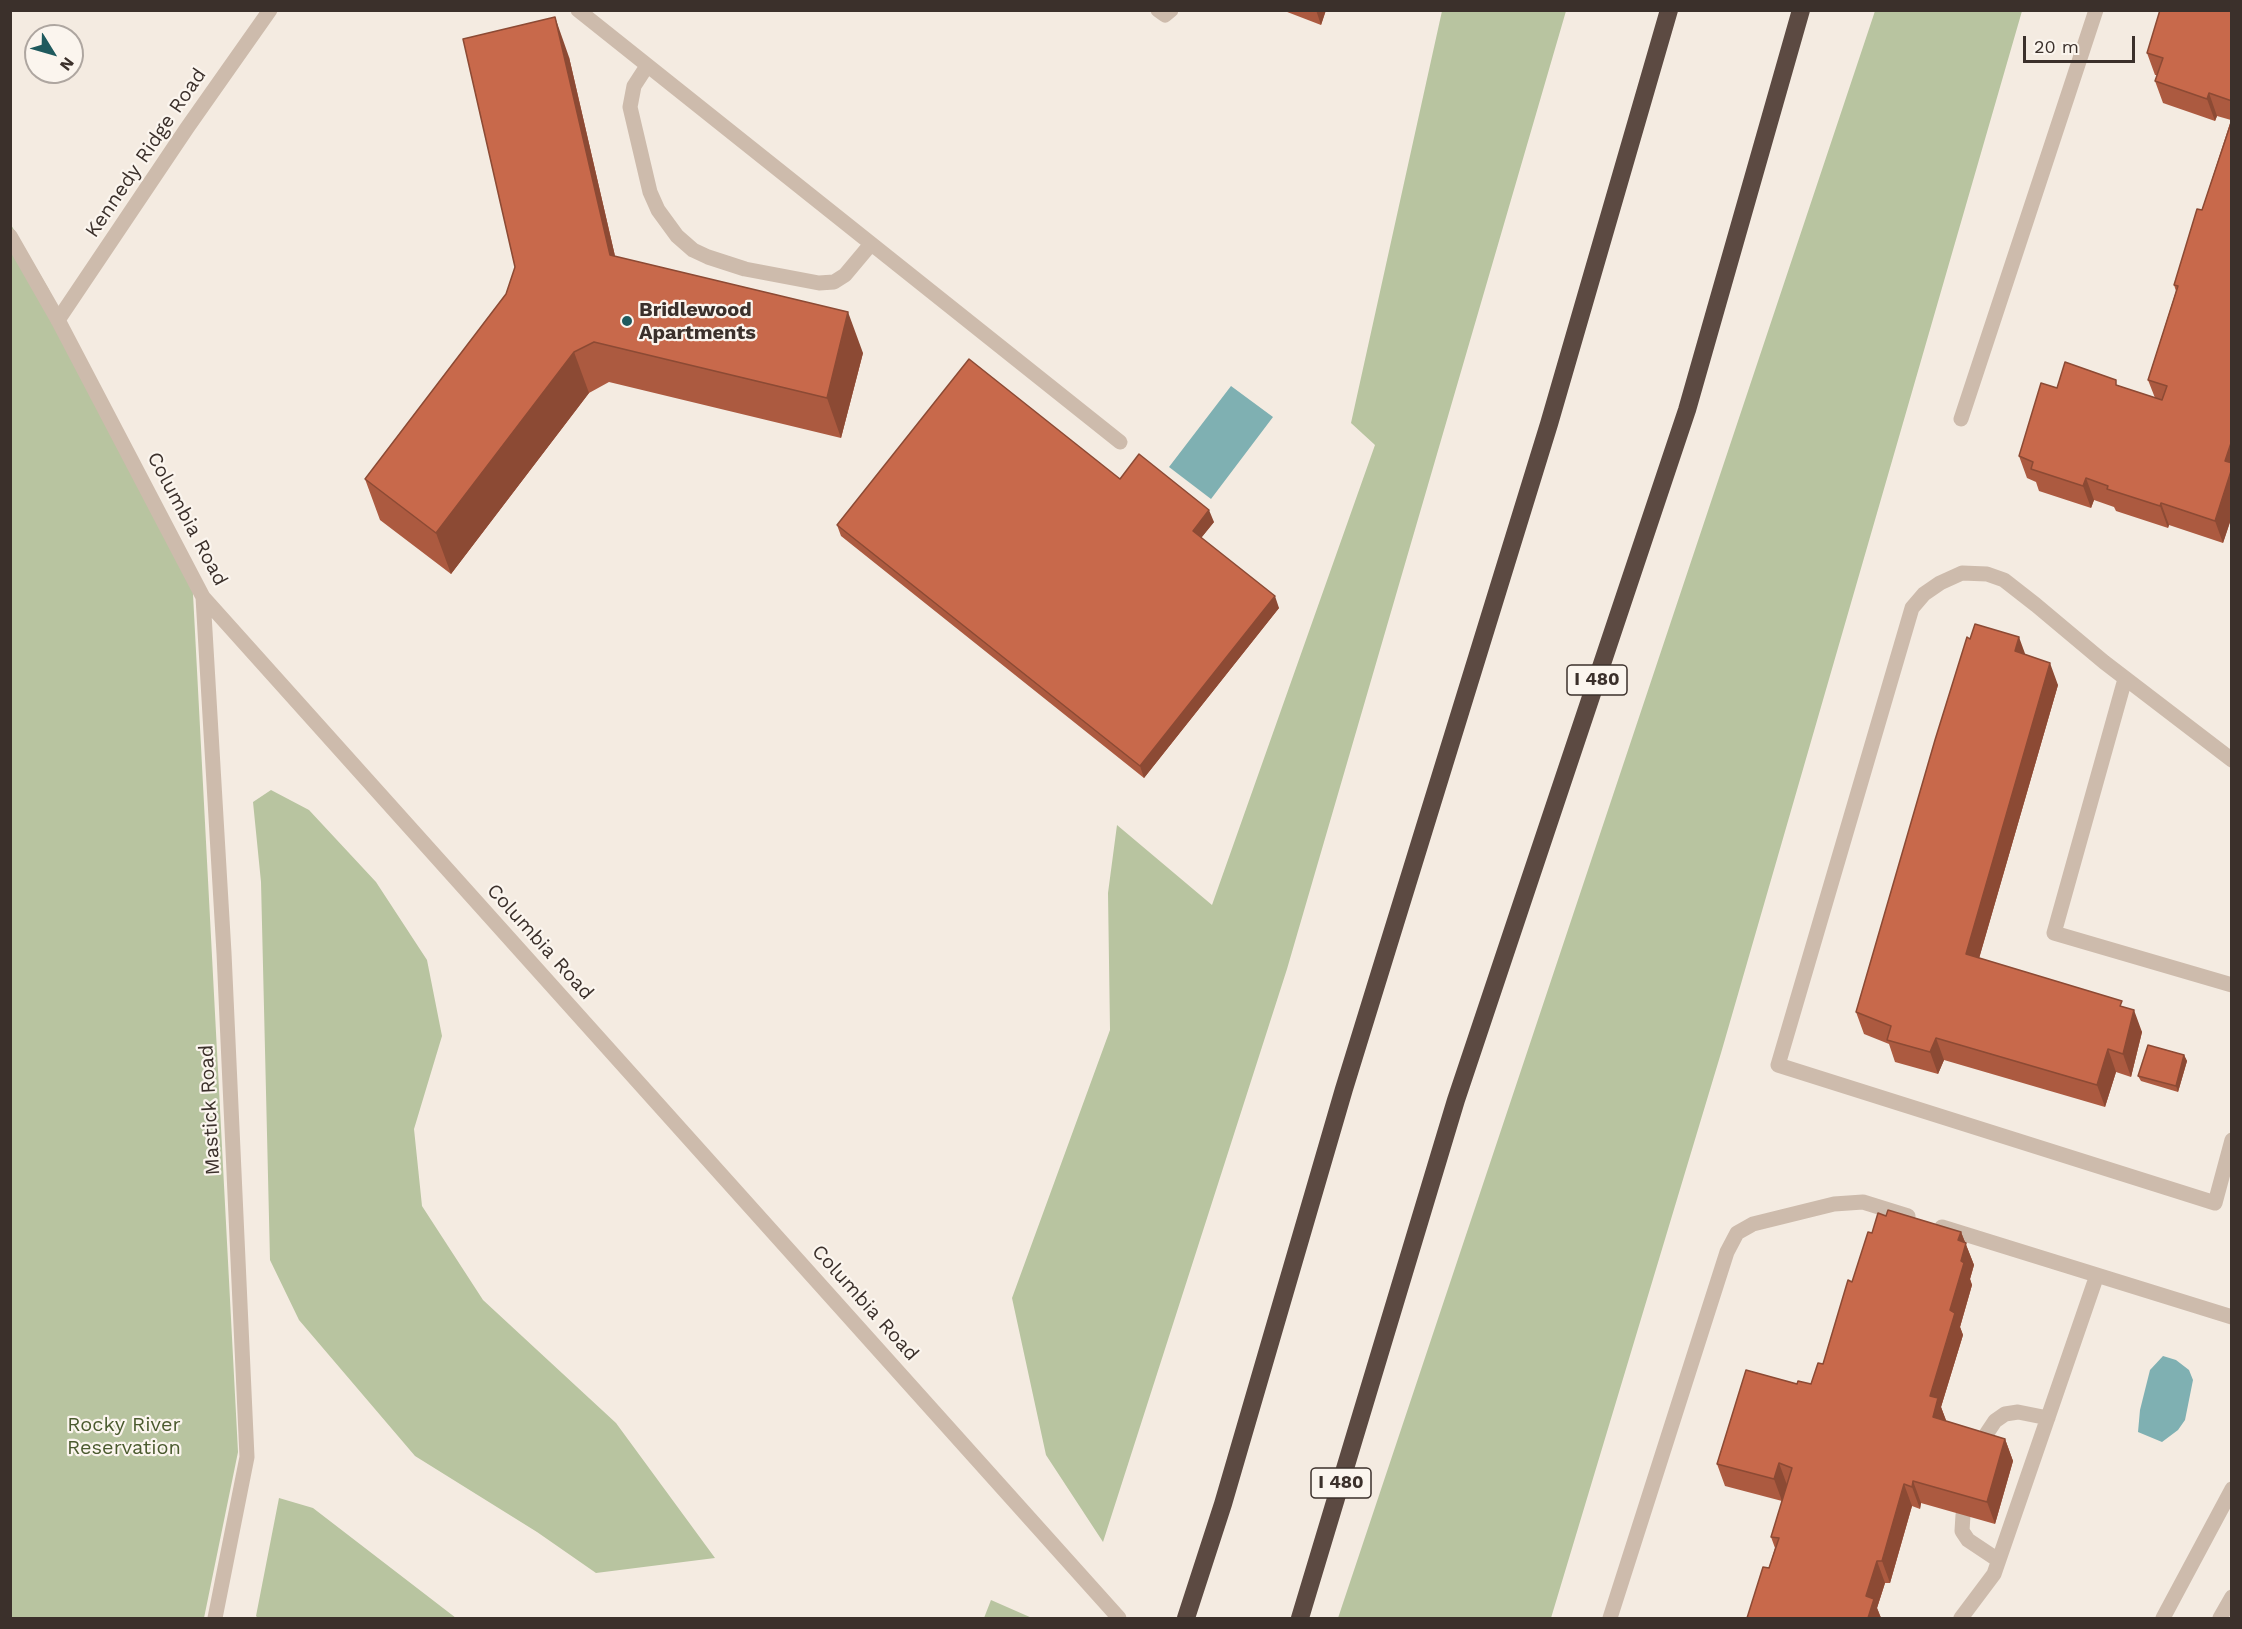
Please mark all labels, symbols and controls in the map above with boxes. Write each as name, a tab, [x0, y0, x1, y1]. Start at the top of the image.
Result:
north arrow	[24, 24, 84, 84]
scale bar	[2026, 24, 2138, 62]
text: 20 m	[2034, 36, 2079, 57]
text: N	[56, 53, 78, 74]
street label: Kennedy Ridge Road	[81, 64, 211, 242]
place label: Bridlewood Apartments	[639, 298, 756, 345]
marker: Bridlewood Apartments	[620, 314, 634, 328]
street label: Columbia Road	[142, 448, 232, 590]
road number: I 480	[1567, 665, 1627, 695]
street label: Columbia Road	[482, 879, 598, 1005]
street label: Mastick Road	[195, 1044, 225, 1176]
street label: Columbia Road	[807, 1240, 923, 1366]
park label: Rocky River Reservation	[67, 1413, 181, 1460]
road number: I 480	[1311, 1468, 1371, 1498]

